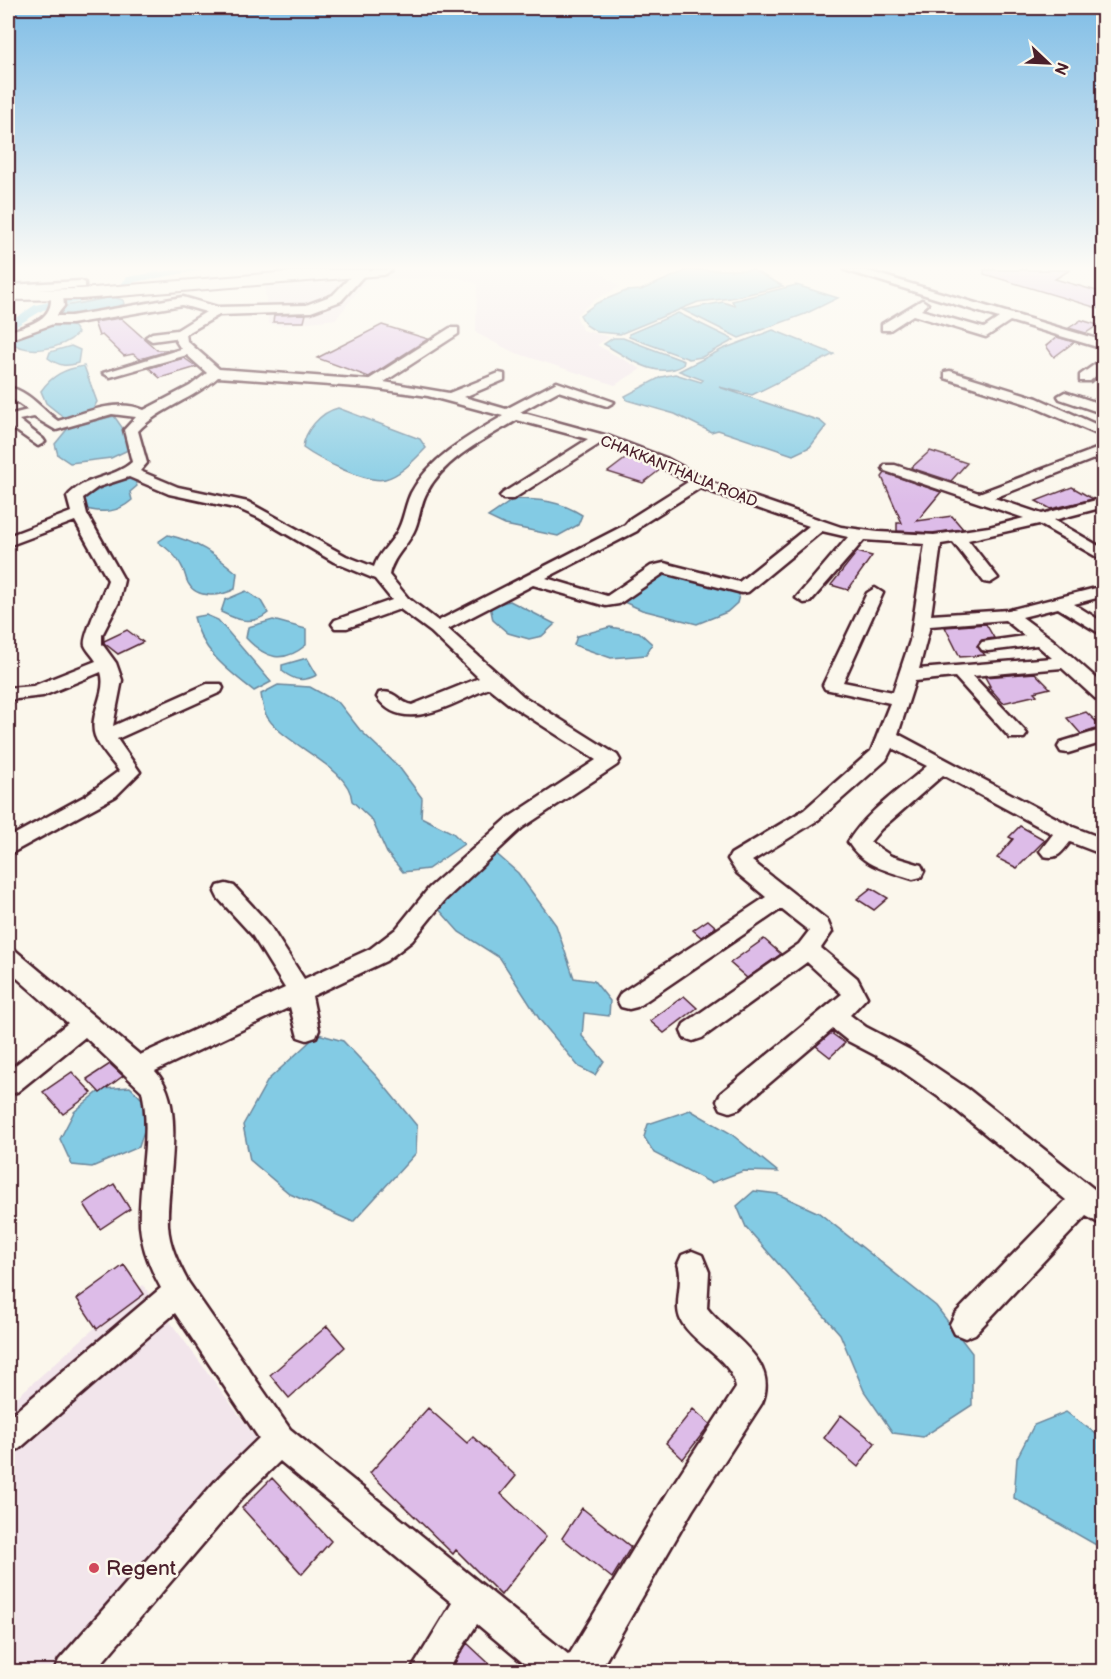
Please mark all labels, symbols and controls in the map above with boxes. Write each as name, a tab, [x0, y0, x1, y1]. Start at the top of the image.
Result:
north arrow	[1018, 33, 1078, 93]
text: N	[1049, 59, 1072, 78]
street label: CHAKKANTHALIA ROAD	[597, 431, 760, 512]
place label: Regent	[106, 1556, 177, 1581]
marker: Regent	[87, 1561, 101, 1575]

